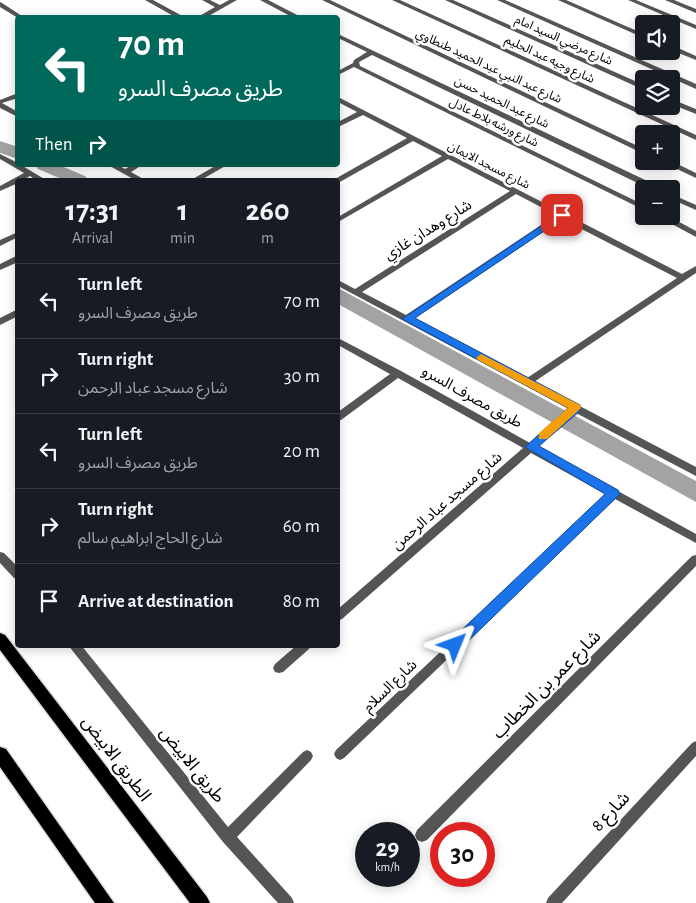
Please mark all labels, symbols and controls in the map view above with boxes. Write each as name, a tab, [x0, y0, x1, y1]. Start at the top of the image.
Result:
street label: شارع مرضي السيد امام	[512, 13, 614, 70]
map controls	[635, 15, 680, 225]
button: sound	[635, 15, 680, 60]
text: 70 m	[118, 27, 185, 62]
street label: شارع عبد النبي عبد الحميد طنطاوي	[413, 27, 564, 109]
street label: شارع وجيه عبد الحليم	[502, 33, 597, 88]
icon: left	[35, 35, 100, 100]
button: layers	[635, 70, 680, 115]
street label: شارع عبد الحميد حسن	[452, 74, 551, 133]
text: طريق مصرف السرو	[118, 78, 283, 100]
street label: شارع ورشه بلاط عادل	[446, 95, 540, 151]
button: +	[635, 125, 680, 170]
icon: right	[83, 130, 111, 158]
text: Then	[35, 135, 73, 154]
street label: شارع مسجد الايمان	[445, 139, 532, 193]
button: −	[635, 180, 680, 225]
pin	[541, 194, 583, 236]
text: 17:31	[65, 196, 120, 226]
text: 1	[177, 196, 188, 226]
text: 260	[245, 196, 290, 226]
street label: شارع وهدان غازي	[382, 197, 477, 266]
icon: arrive	[548, 201, 576, 229]
text: Arrival	[72, 230, 113, 246]
text: min	[170, 230, 195, 246]
text: m	[261, 230, 274, 246]
text: Turn left	[78, 275, 142, 294]
icon: left	[35, 287, 63, 315]
text: 70 m	[284, 292, 320, 311]
text: طريق مصرف السرو	[78, 305, 198, 321]
text: Turn right	[78, 350, 153, 369]
icon: right	[35, 362, 63, 390]
street label: طريق مصرف السرو	[418, 363, 525, 433]
text: 30 m	[284, 367, 320, 386]
text: شارع مسجد عباد الرحمن	[78, 380, 228, 396]
text: Turn left	[78, 425, 142, 444]
icon: left	[35, 437, 63, 465]
text: 20 m	[283, 442, 320, 461]
street label: شارع مسجد عباد الرحمن	[389, 449, 508, 556]
text: طريق مصرف السرو	[78, 455, 198, 471]
text: Turn right	[78, 500, 153, 519]
icon: right	[35, 512, 63, 540]
text: 60 m	[283, 517, 320, 536]
text: شارع الحاج ابراهيم سالم	[78, 530, 223, 546]
icon: arrive	[35, 587, 63, 615]
text: Arrive at destination	[78, 592, 234, 611]
text: 80 m	[283, 592, 320, 611]
position arrow	[428, 618, 480, 670]
street label: شارع عمر بن الخطاب	[489, 627, 607, 745]
street label: شارع السلام	[360, 657, 423, 718]
street label: الطريق الابيض	[77, 713, 154, 806]
street label: طريق الابيض	[155, 723, 228, 807]
street label: شارع 8	[589, 789, 636, 838]
speed limit sign: 30	[430, 822, 495, 887]
text: 29	[376, 836, 399, 861]
text: km/h	[375, 861, 400, 873]

